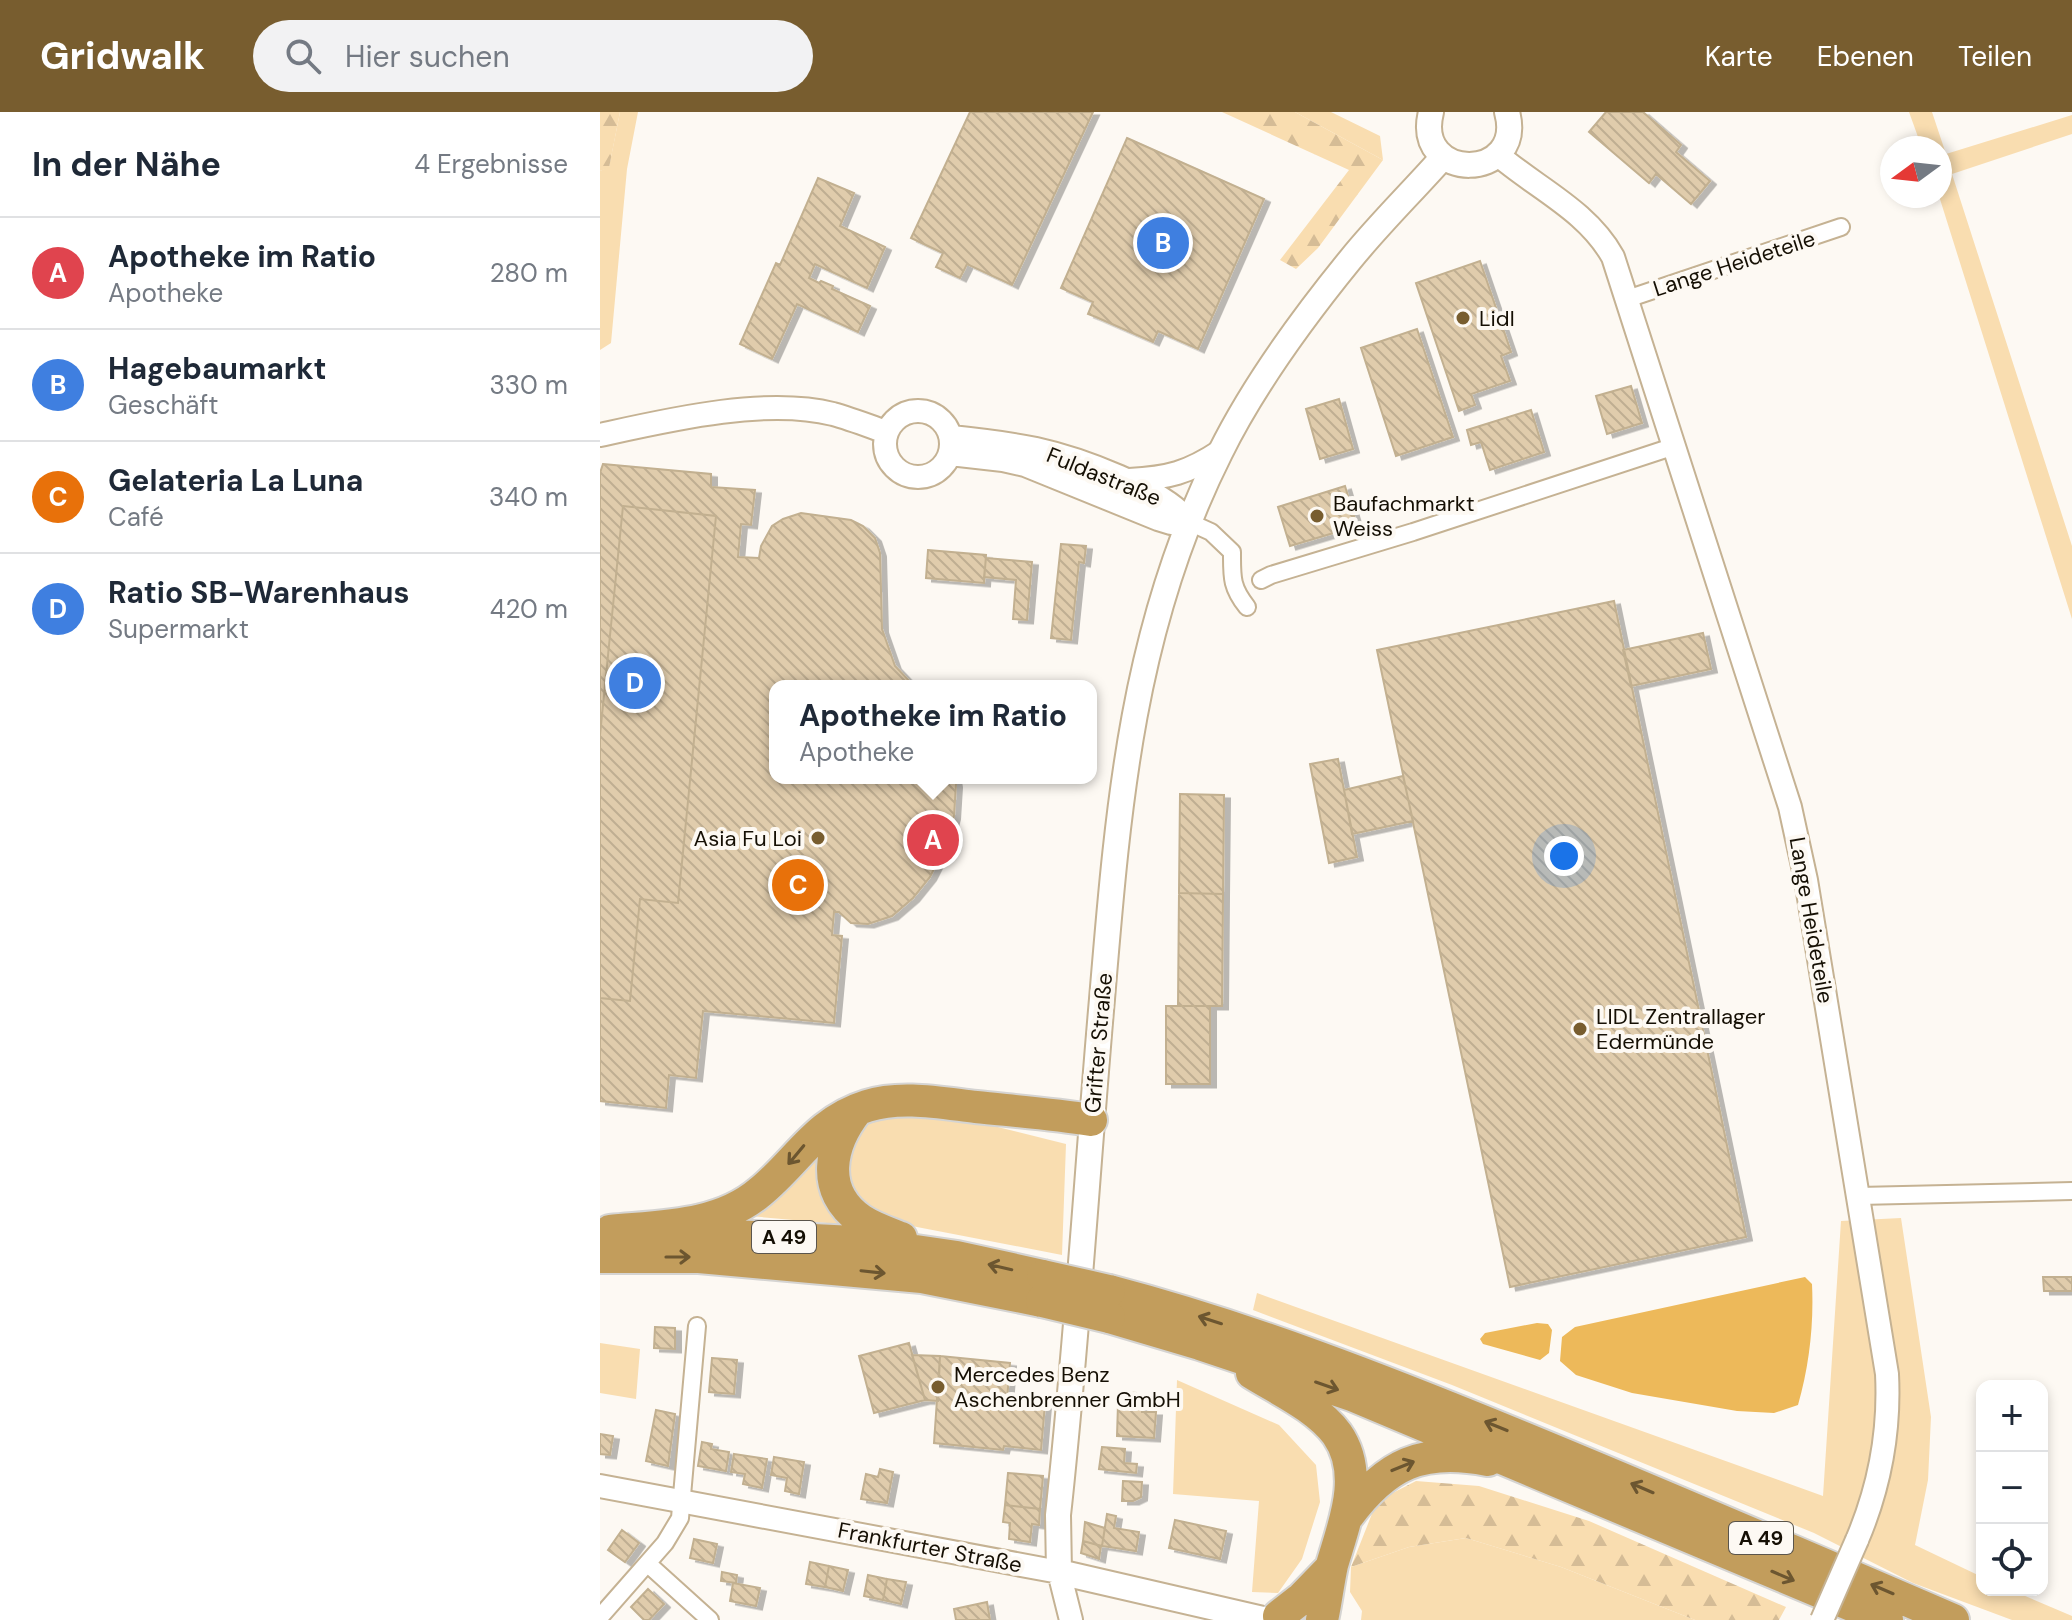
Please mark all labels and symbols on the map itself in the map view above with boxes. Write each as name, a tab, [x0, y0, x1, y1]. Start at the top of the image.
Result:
north arrow	[1880, 136, 1952, 208]
pin: B	[1137, 213, 1189, 273]
street label: Lange Heideteile	[1650, 224, 1819, 303]
place label: Lidl	[1479, 304, 1515, 333]
marker: Lidl	[1454, 309, 1472, 327]
street label: Fuldastraße	[1042, 440, 1165, 513]
place label: Baufachmarkt Weiss	[1333, 489, 1475, 543]
marker: Baufachmarkt Weiss	[1308, 507, 1326, 525]
pin: D	[609, 653, 661, 713]
pin: A	[907, 810, 959, 870]
place label: Asia Fu Loi	[694, 824, 802, 853]
marker: Asia Fu Loi	[809, 829, 827, 847]
street label: Lange Heideteile	[1783, 835, 1840, 1006]
your location	[1544, 836, 1584, 876]
pin: C	[772, 855, 824, 915]
street label: Grifter Straße	[1078, 972, 1119, 1114]
place label: LIDL Zentrallager Edermünde	[1596, 1002, 1765, 1056]
marker: LIDL Zentrallager Edermünde	[1571, 1020, 1589, 1038]
one-way arrow	[787, 1144, 805, 1165]
road number: A 49	[752, 1221, 816, 1253]
one-way arrow	[664, 1249, 691, 1265]
one-way arrow	[988, 1259, 1014, 1274]
one-way arrow	[859, 1265, 886, 1280]
one-way arrow	[1198, 1312, 1223, 1327]
place label: Mercedes Benz Aschenbrenner GmbH	[954, 1360, 1181, 1414]
marker: Mercedes Benz Aschenbrenner GmbH	[929, 1378, 947, 1396]
one-way arrow	[1315, 1380, 1339, 1394]
one-way arrow	[1484, 1418, 1509, 1433]
one-way arrow	[1390, 1458, 1415, 1472]
one-way arrow	[1630, 1479, 1655, 1494]
street label: Frankfurter Straße	[835, 1515, 1024, 1580]
road number: A 49	[1729, 1522, 1793, 1554]
one-way arrow	[1770, 1569, 1795, 1584]
one-way arrow	[1870, 1581, 1894, 1596]

